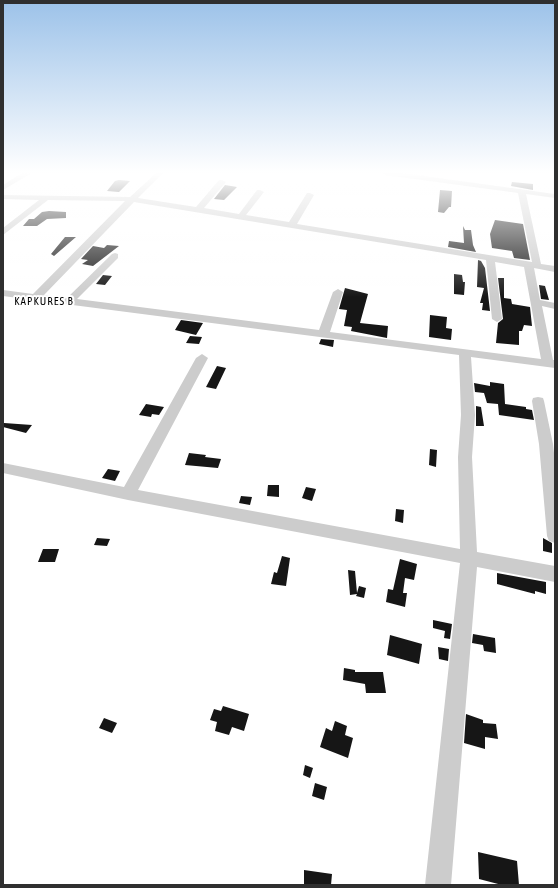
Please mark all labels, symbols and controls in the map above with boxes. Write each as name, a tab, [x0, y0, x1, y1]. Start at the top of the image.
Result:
district label: KAPKURES B	[14, 295, 74, 309]

